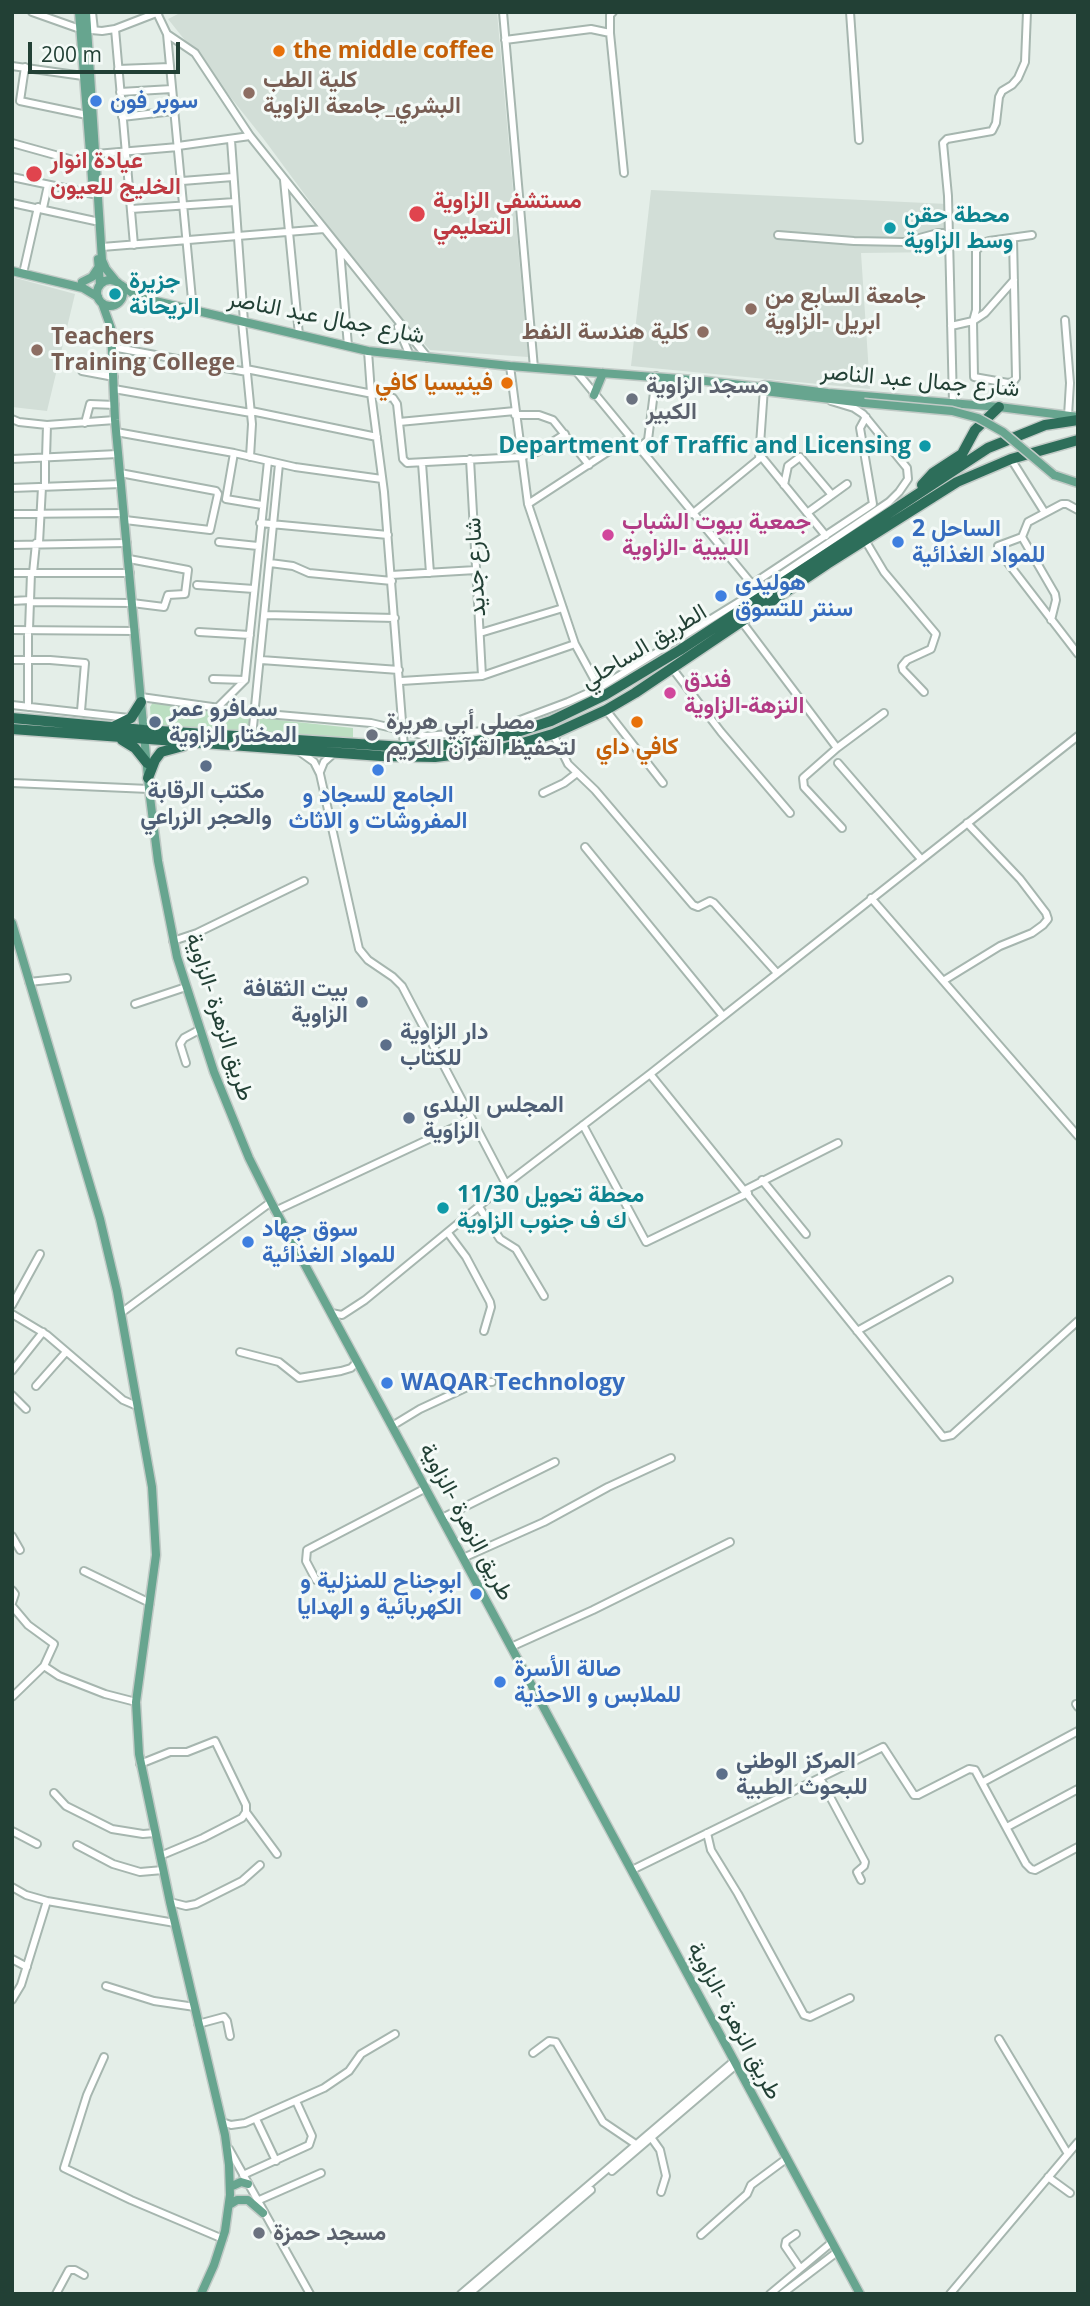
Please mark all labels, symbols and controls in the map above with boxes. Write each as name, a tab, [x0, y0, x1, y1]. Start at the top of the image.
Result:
scale bar	[32, 28, 184, 72]
place label: the middle coffee	[293, 37, 494, 65]
text: 200 m	[41, 40, 102, 68]
marker: the middle coffee	[271, 43, 287, 59]
place label: كلية الطب البشري_جامعة الزاوية	[263, 66, 461, 120]
marker: كلية الطب البشري_جامعة الزاوية	[241, 85, 257, 101]
place label: سوبر فون	[110, 87, 198, 115]
marker: سوبر فون	[88, 93, 104, 109]
place label: عيادة انوار الخليج للعيون	[50, 147, 181, 201]
marker: عيادة انوار الخليج للعيون	[24, 164, 44, 184]
place label: مستشفى الزاوية التعليمي	[433, 187, 582, 241]
place label: محطة حقن وسط الزاوية	[904, 201, 1013, 255]
marker: مستشفى الزاوية التعليمي	[407, 204, 427, 224]
marker: محطة حقن وسط الزاوية	[882, 220, 898, 236]
place label: جزيرة الريحانة	[129, 267, 199, 321]
place label: جامعة السابع من ابريل -الزاوية	[765, 282, 926, 336]
street label: شارع جمال عبد الناصر	[225, 285, 427, 351]
marker: جزيرة الريحانة	[107, 286, 123, 302]
marker: جامعة السابع من ابريل -الزاوية	[743, 301, 759, 317]
place label: كلية هندسة النفط	[522, 318, 689, 346]
place label: Teachers Training College	[51, 323, 235, 377]
marker: كلية هندسة النفط	[695, 324, 711, 340]
marker: Teachers Training College	[29, 342, 45, 358]
street label: شارع جمال عبد الناصر	[819, 359, 1021, 403]
place label: فينيسيا كافي	[375, 369, 493, 397]
place label: مسجد الزاوية الكبير	[646, 372, 769, 426]
marker: فينيسيا كافي	[499, 375, 515, 391]
marker: مسجد الزاوية الكبير	[624, 391, 640, 407]
place label: Department of Traffic and Licensing	[498, 432, 911, 460]
marker: Department of Traffic and Licensing	[917, 438, 933, 454]
place label: جمعية بيوت الشباب الليبية -الزاوية	[622, 508, 811, 562]
place label: الساحل 2 للمواد الغذائية	[912, 515, 1046, 569]
street label: شارع جديد	[460, 517, 492, 617]
marker: جمعية بيوت الشباب الليبية -الزاوية	[600, 527, 616, 543]
marker: الساحل 2 للمواد الغذائية	[890, 534, 906, 550]
place label: هوليدى سنتر للتسوق	[735, 569, 853, 623]
marker: هوليدى سنتر للتسوق	[713, 588, 729, 604]
street label: الطريق الساحلي	[576, 599, 712, 695]
place label: فندق النزهة-الزاوية	[684, 666, 804, 720]
marker: فندق النزهة-الزاوية	[662, 685, 678, 701]
place label: سمافرو عمر المختار الزاوية	[169, 695, 297, 749]
place label: مصلى أبي هريرة لتحفيظ القرآن الكريم	[386, 708, 576, 762]
marker: سمافرو عمر المختار الزاوية	[147, 714, 163, 730]
marker: كافي داي	[629, 714, 645, 730]
marker: مصلى أبي هريرة لتحفيظ القرآن الكريم	[364, 727, 380, 743]
place label: كافي داي	[596, 733, 678, 761]
marker: مكتب الرقابة والحجر الزراعي	[198, 758, 214, 774]
marker: الجامع للسجاد و المفروشات و الاثاث	[370, 762, 386, 778]
place label: مكتب الرقابة والحجر الزراعي	[140, 777, 272, 831]
place label: الجامع للسجاد و المفروشات و الاثاث	[288, 781, 468, 835]
street label: طريق الزهرة -الزاوية	[179, 930, 259, 1104]
place label: بيت الثقافة الزاوية	[243, 975, 348, 1029]
marker: بيت الثقافة الزاوية	[354, 994, 370, 1010]
place label: دار الزاوية للكتاب	[400, 1018, 488, 1072]
marker: دار الزاوية للكتاب	[378, 1037, 394, 1053]
place label: المجلس البلدي الزاوية	[423, 1091, 564, 1145]
marker: المجلس البلدي الزاوية	[401, 1110, 417, 1126]
place label: محطة تحويل 11/30 ك ف جنوب الزاوية	[457, 1181, 644, 1235]
marker: محطة تحويل 11/30 ك ف جنوب الزاوية	[435, 1200, 451, 1216]
place label: سوق جهاد للمواد الغذائية	[262, 1215, 396, 1269]
marker: سوق جهاد للمواد الغذائية	[240, 1234, 256, 1250]
place label: WAQAR Technology	[401, 1369, 625, 1397]
marker: WAQAR Technology	[379, 1375, 395, 1391]
street label: طريق الزهرة -الزاوية	[413, 1438, 519, 1606]
place label: ابوجناح للمنزلية و الكهربائية و الهدايا	[297, 1567, 462, 1621]
marker: ابوجناح للمنزلية و الكهربائية و الهدايا	[468, 1586, 484, 1602]
place label: صالة الأسرة للملابس و الاحذية	[514, 1655, 681, 1709]
marker: صالة الأسرة للملابس و الاحذية	[492, 1674, 508, 1690]
place label: المركز الوطني للبحوث الطبية	[736, 1747, 868, 1801]
marker: المركز الوطني للبحوث الطبية	[714, 1766, 730, 1782]
street label: طريق الزهرة -الزاوية	[681, 1937, 787, 2105]
place label: مسجد حمزة	[273, 2219, 386, 2247]
marker: مسجد حمزة	[251, 2225, 267, 2241]

